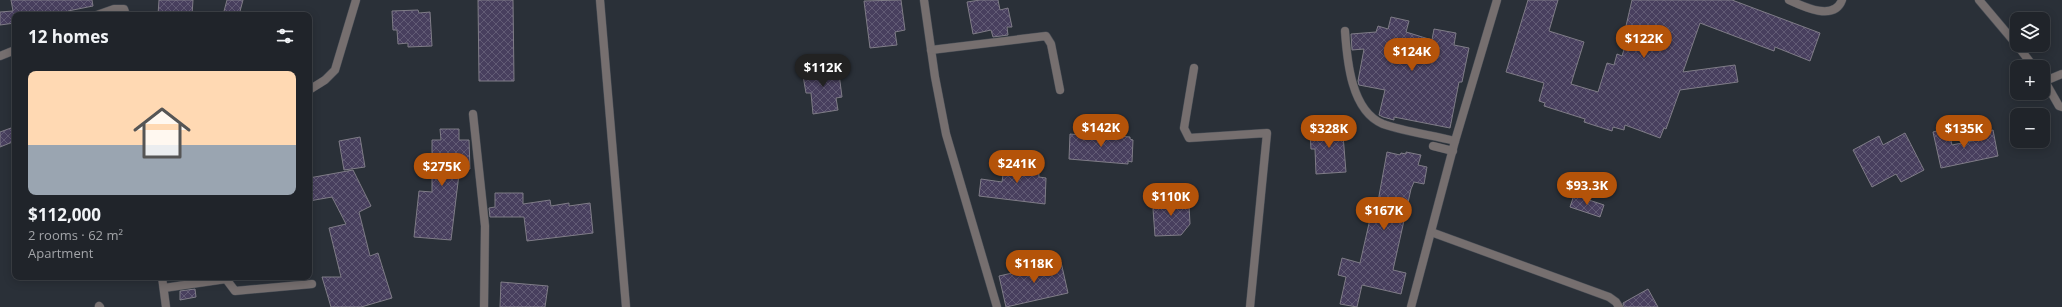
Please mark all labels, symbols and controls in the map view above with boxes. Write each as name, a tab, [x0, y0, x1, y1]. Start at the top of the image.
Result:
map controls	[2010, 12, 2050, 148]
button: layers	[2010, 12, 2050, 52]
text: 12 homes	[28, 25, 109, 48]
icon: filters	[274, 25, 296, 47]
pin: $122K	[1616, 25, 1672, 59]
text: $122K	[1625, 29, 1663, 47]
pin: $124K	[1384, 38, 1440, 72]
text: $124K	[1393, 42, 1431, 60]
pin: $112K	[795, 54, 851, 88]
text: $112K	[804, 58, 842, 76]
button: +	[2010, 60, 2050, 100]
icon: home	[126, 97, 198, 169]
button: −	[2010, 108, 2050, 148]
pin: $142K	[1073, 114, 1129, 148]
pin: $328K	[1301, 115, 1357, 149]
pin: $135K	[1936, 115, 1992, 149]
text: $142K	[1082, 118, 1120, 136]
text: $328K	[1310, 119, 1348, 137]
text: $135K	[1945, 119, 1983, 137]
pin: $241K	[989, 150, 1045, 184]
pin: $275K	[414, 153, 470, 187]
text: $241K	[998, 154, 1036, 172]
text: $275K	[423, 157, 461, 175]
pin: $93.3K	[1554, 172, 1620, 206]
text: $93.3K	[1566, 176, 1608, 194]
pin: $110K	[1143, 183, 1199, 217]
text: $110K	[1152, 187, 1190, 205]
pin: $167K	[1356, 197, 1412, 231]
text: $167K	[1365, 201, 1403, 219]
text: $112,000	[28, 203, 101, 226]
text: 2 rooms · 62 m²	[28, 226, 123, 244]
text: Apartment	[28, 244, 93, 262]
pin: $118K	[1006, 250, 1062, 284]
text: $118K	[1015, 254, 1053, 272]

